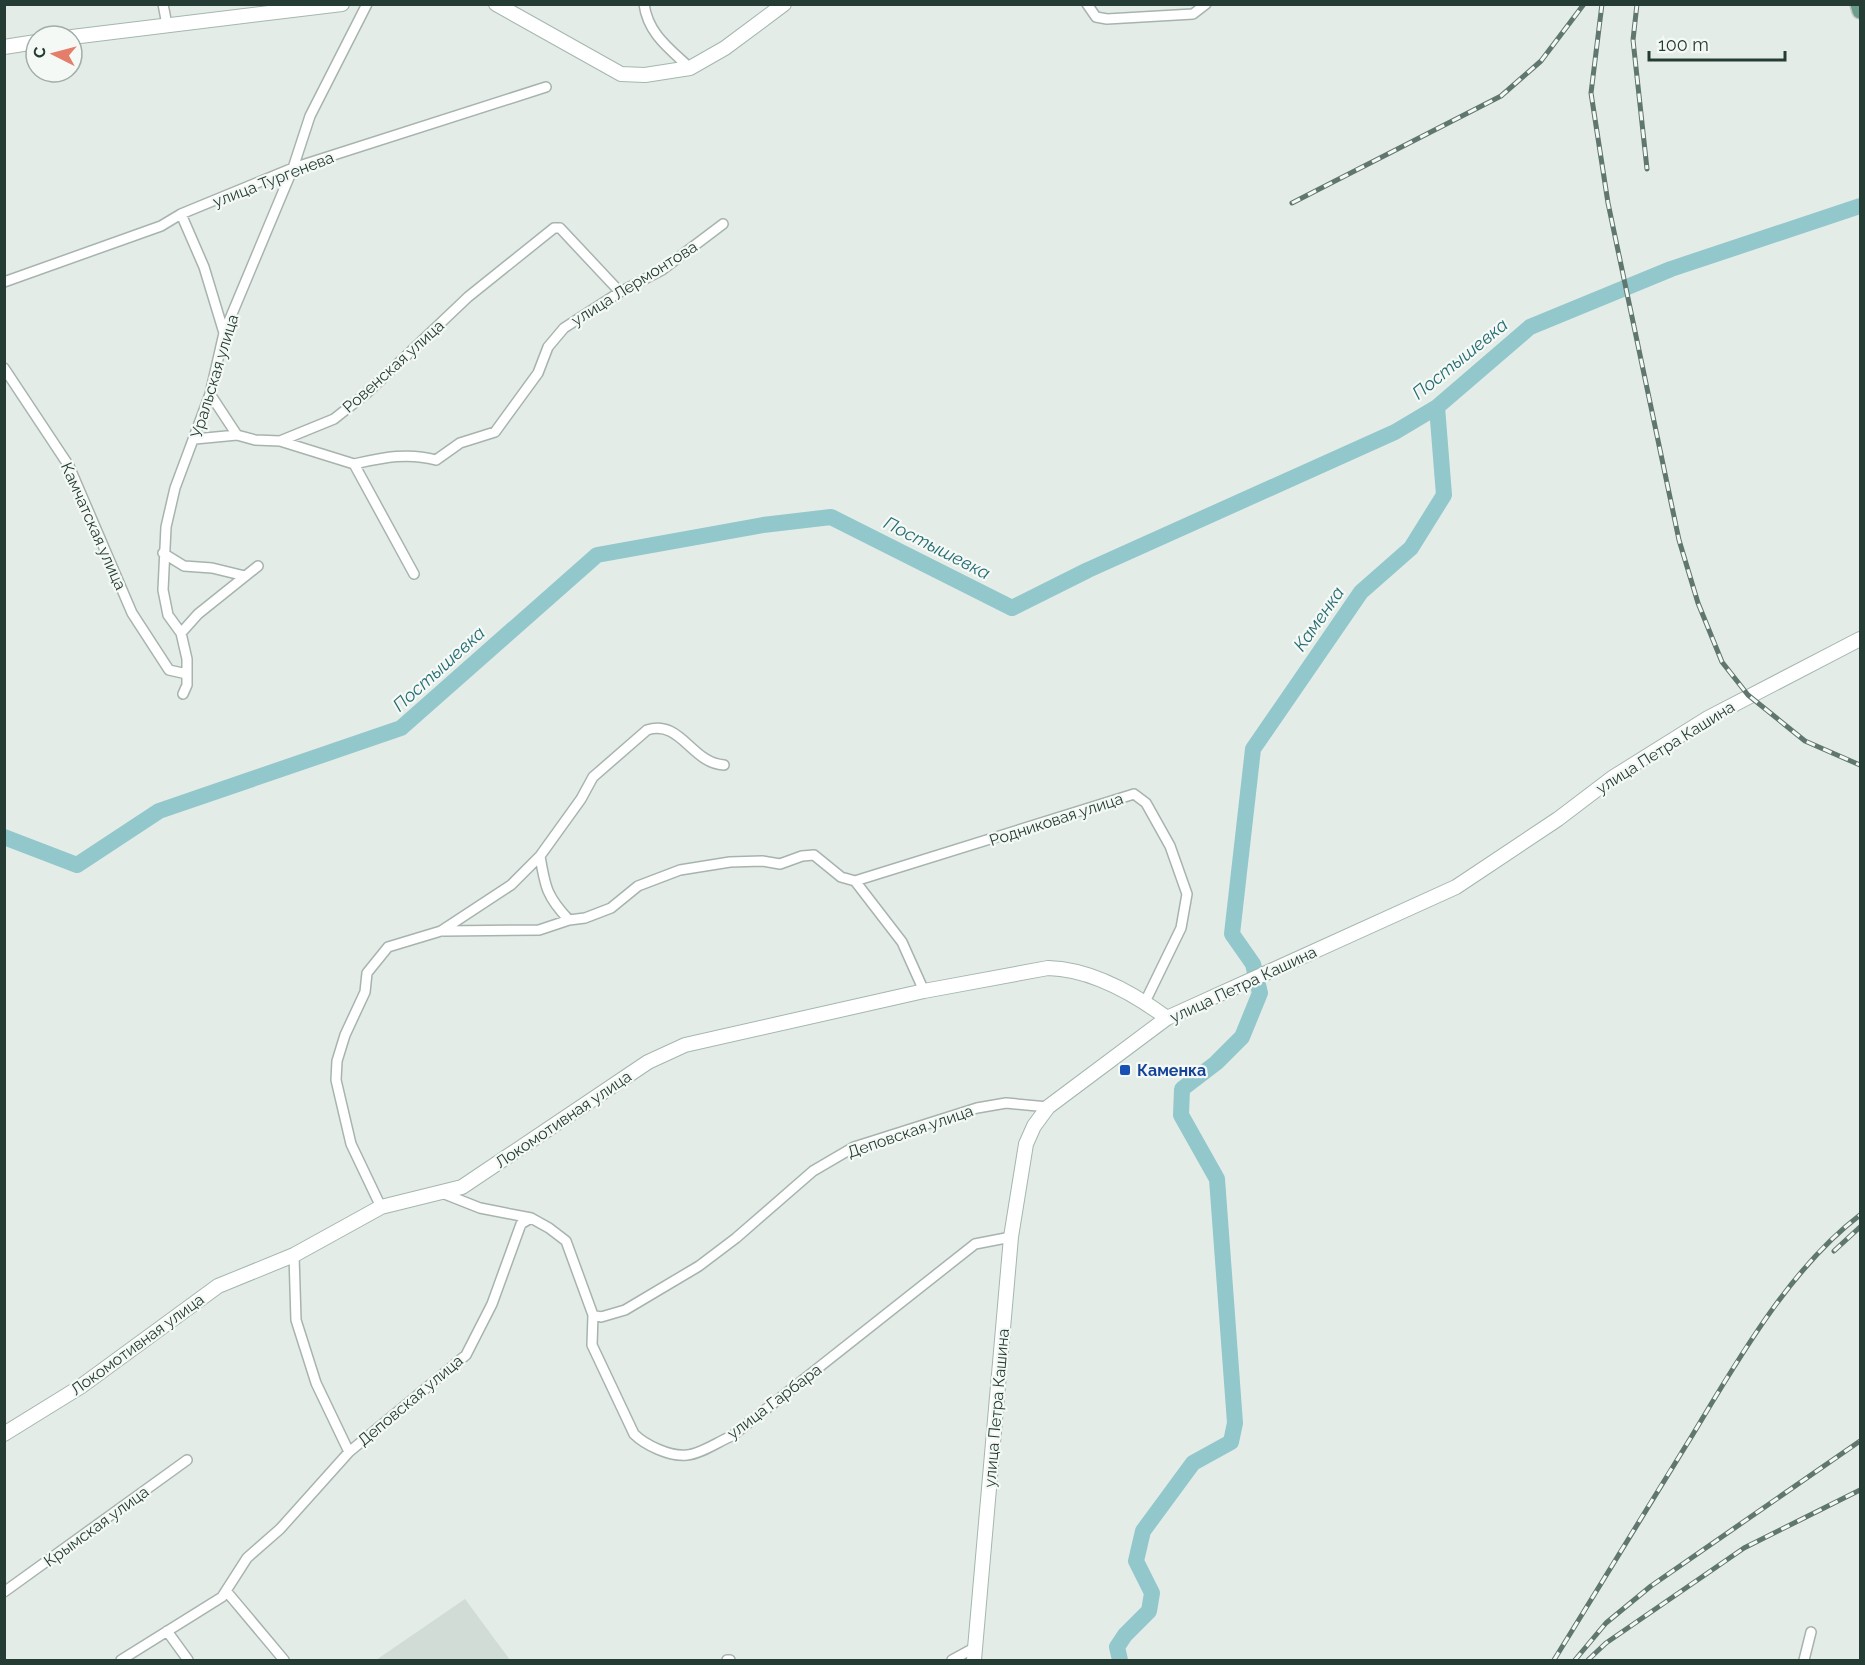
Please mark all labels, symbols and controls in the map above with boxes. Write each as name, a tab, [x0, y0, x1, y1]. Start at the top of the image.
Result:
north arrow	[24, 24, 84, 84]
scale bar	[1649, 24, 1786, 62]
text: 100 m	[1658, 34, 1709, 55]
text: С	[30, 46, 50, 59]
street label: улица Тургенева	[210, 148, 336, 211]
street label: улица Лермонтова	[568, 237, 701, 330]
street label: Уральская улица	[187, 312, 242, 440]
water label: Постышевка	[1408, 314, 1512, 403]
street label: Ровенская улица	[339, 316, 448, 417]
street label: Камчатская улица	[57, 460, 130, 593]
water label: Постышевка	[881, 512, 994, 583]
water label: Каменка	[1289, 582, 1348, 655]
water label: Постышевка	[388, 622, 489, 715]
street label: улица Петра Кашина	[1593, 697, 1738, 798]
street label: Родниковая улица	[987, 789, 1125, 850]
street label: улица Петра Кашина	[1167, 942, 1320, 1027]
place label: Каменка	[1137, 1061, 1206, 1080]
marker: Каменка	[1118, 1063, 1132, 1077]
street label: Локомотивная улица	[492, 1067, 635, 1172]
street label: Деповская улица	[845, 1101, 975, 1162]
street label: Локомотивная улица	[67, 1290, 208, 1399]
street label: улица Петра Кашина	[980, 1328, 1013, 1488]
street label: Деповская улица	[354, 1351, 467, 1450]
street label: улица Гарбара	[723, 1360, 825, 1443]
street label: Крымская улица	[40, 1482, 152, 1571]

